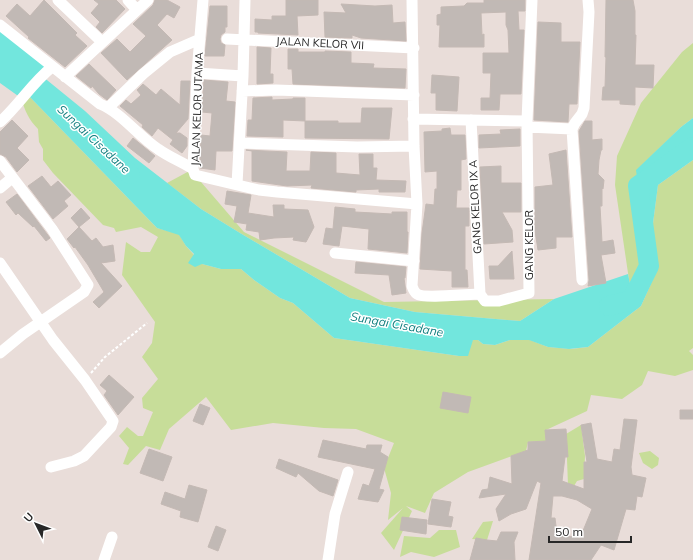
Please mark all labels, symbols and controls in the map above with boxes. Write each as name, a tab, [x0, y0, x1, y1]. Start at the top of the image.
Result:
street label: JALAN KELOR VII	[276, 34, 364, 52]
street label: JALAN KELOR UTAMA	[188, 52, 206, 166]
water label: Sungai Cisadane	[54, 101, 134, 177]
street label: GANG KELOR IX A	[466, 160, 484, 254]
street label: GANG KELOR	[522, 209, 536, 280]
water label: Sungai Cisadane	[349, 308, 445, 340]
north arrow	[16, 504, 56, 544]
text: U	[21, 510, 36, 525]
scale bar	[549, 518, 631, 544]
text: 50 m	[555, 524, 583, 539]

